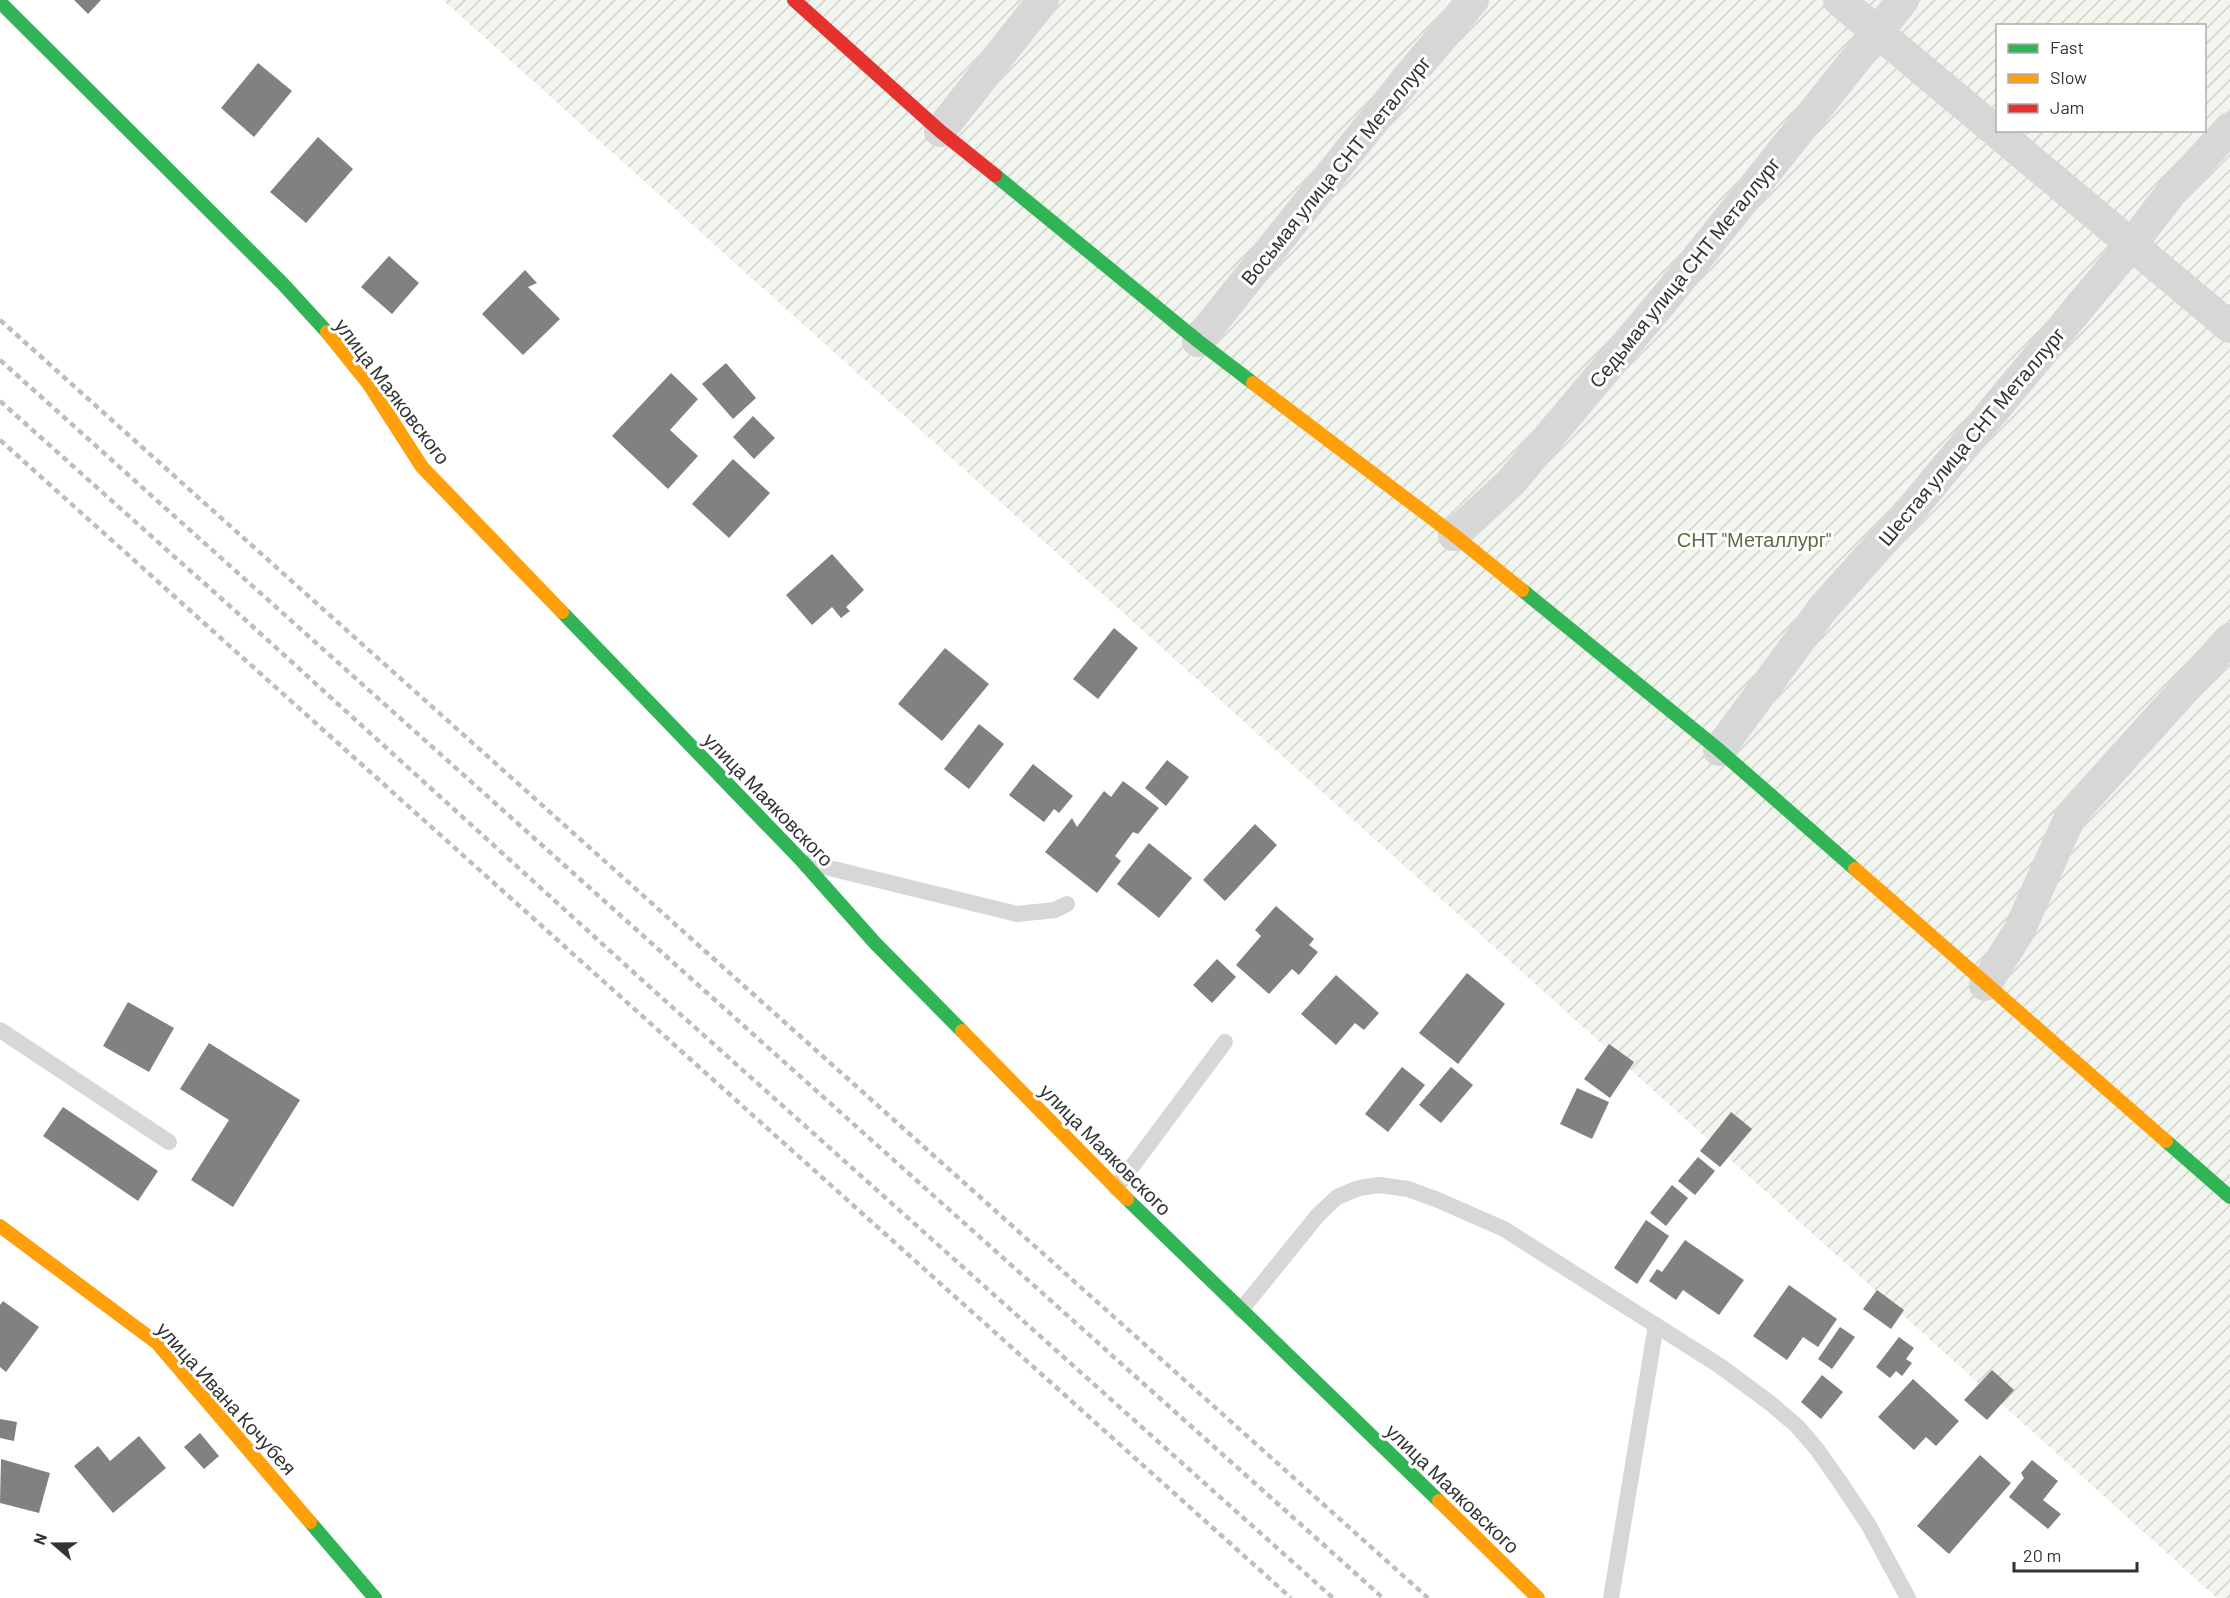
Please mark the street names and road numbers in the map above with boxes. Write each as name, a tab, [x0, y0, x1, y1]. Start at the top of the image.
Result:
street label: Восьмая улица СНТ Металлург	[1235, 51, 1435, 289]
street label: Седьмая улица СНТ Металлург	[1583, 152, 1785, 392]
street label: улица Маяковского	[330, 313, 456, 469]
street label: Шестая улица СНТ Металлург	[1873, 322, 2069, 550]
street label: улица Маяковского	[699, 727, 839, 871]
street label: улица Маяковского	[1035, 1078, 1177, 1220]
street label: улица Ивана Кочубея	[152, 1317, 302, 1479]
street label: улица Маяковского	[1381, 1418, 1525, 1558]

